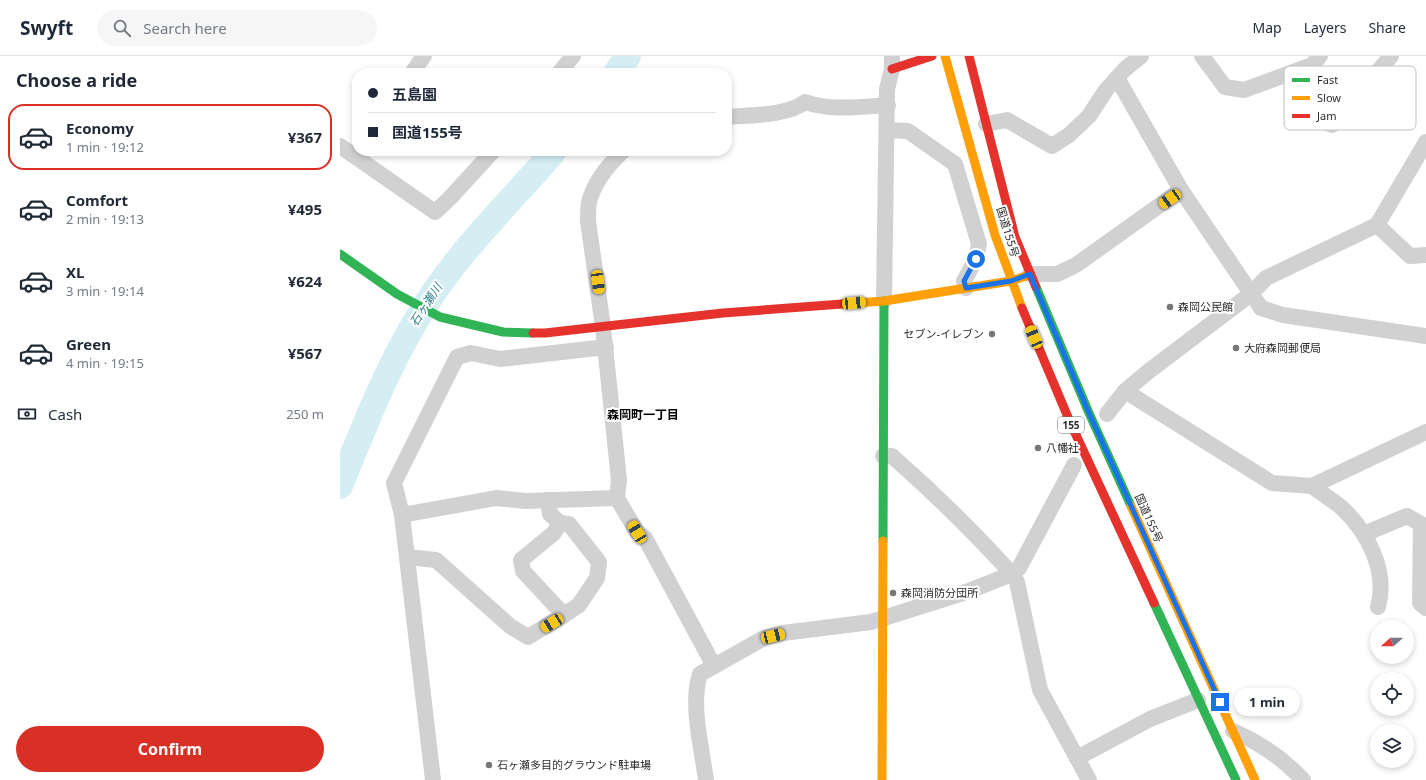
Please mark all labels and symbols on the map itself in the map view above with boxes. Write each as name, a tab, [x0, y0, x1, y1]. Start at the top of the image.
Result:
legend	[1284, 66, 1416, 130]
text: Fast	[1317, 72, 1338, 87]
text: Slow	[1317, 90, 1341, 105]
text: Jam	[1316, 108, 1336, 123]
car	[1157, 187, 1183, 211]
street label: 国道155号	[994, 205, 1023, 259]
route start	[967, 250, 985, 268]
car	[590, 269, 606, 295]
water label: 石ヶ瀬川	[405, 278, 447, 329]
car	[842, 296, 866, 310]
place label: 森岡公民館	[1178, 299, 1233, 314]
marker: 森岡公民館	[1165, 302, 1175, 312]
car	[1024, 324, 1044, 350]
place label: セブン-イレブン	[903, 326, 984, 341]
marker: セブン-イレブン	[987, 329, 997, 339]
place label: 大府森岡郵便局	[1244, 340, 1321, 355]
marker: 大府森岡郵便局	[1231, 343, 1241, 353]
district label: 森岡町一丁目	[607, 406, 679, 423]
road number: 155	[1058, 417, 1084, 433]
place label: 八幡社	[1046, 440, 1079, 455]
marker: 八幡社	[1033, 443, 1043, 453]
street label: 国道155号	[1132, 491, 1167, 545]
car	[626, 519, 648, 545]
place label: 森岡消防分団所	[901, 585, 979, 600]
marker: 森岡消防分団所	[888, 588, 898, 598]
car	[539, 612, 565, 634]
north arrow	[1370, 620, 1414, 664]
car	[760, 627, 786, 645]
callout: 1 min	[1234, 688, 1300, 716]
route end	[1211, 693, 1229, 711]
place label: 石ヶ瀬多目的グラウンド駐車場	[497, 757, 651, 772]
marker: 石ヶ瀬多目的グラウンド駐車場	[484, 760, 494, 770]

